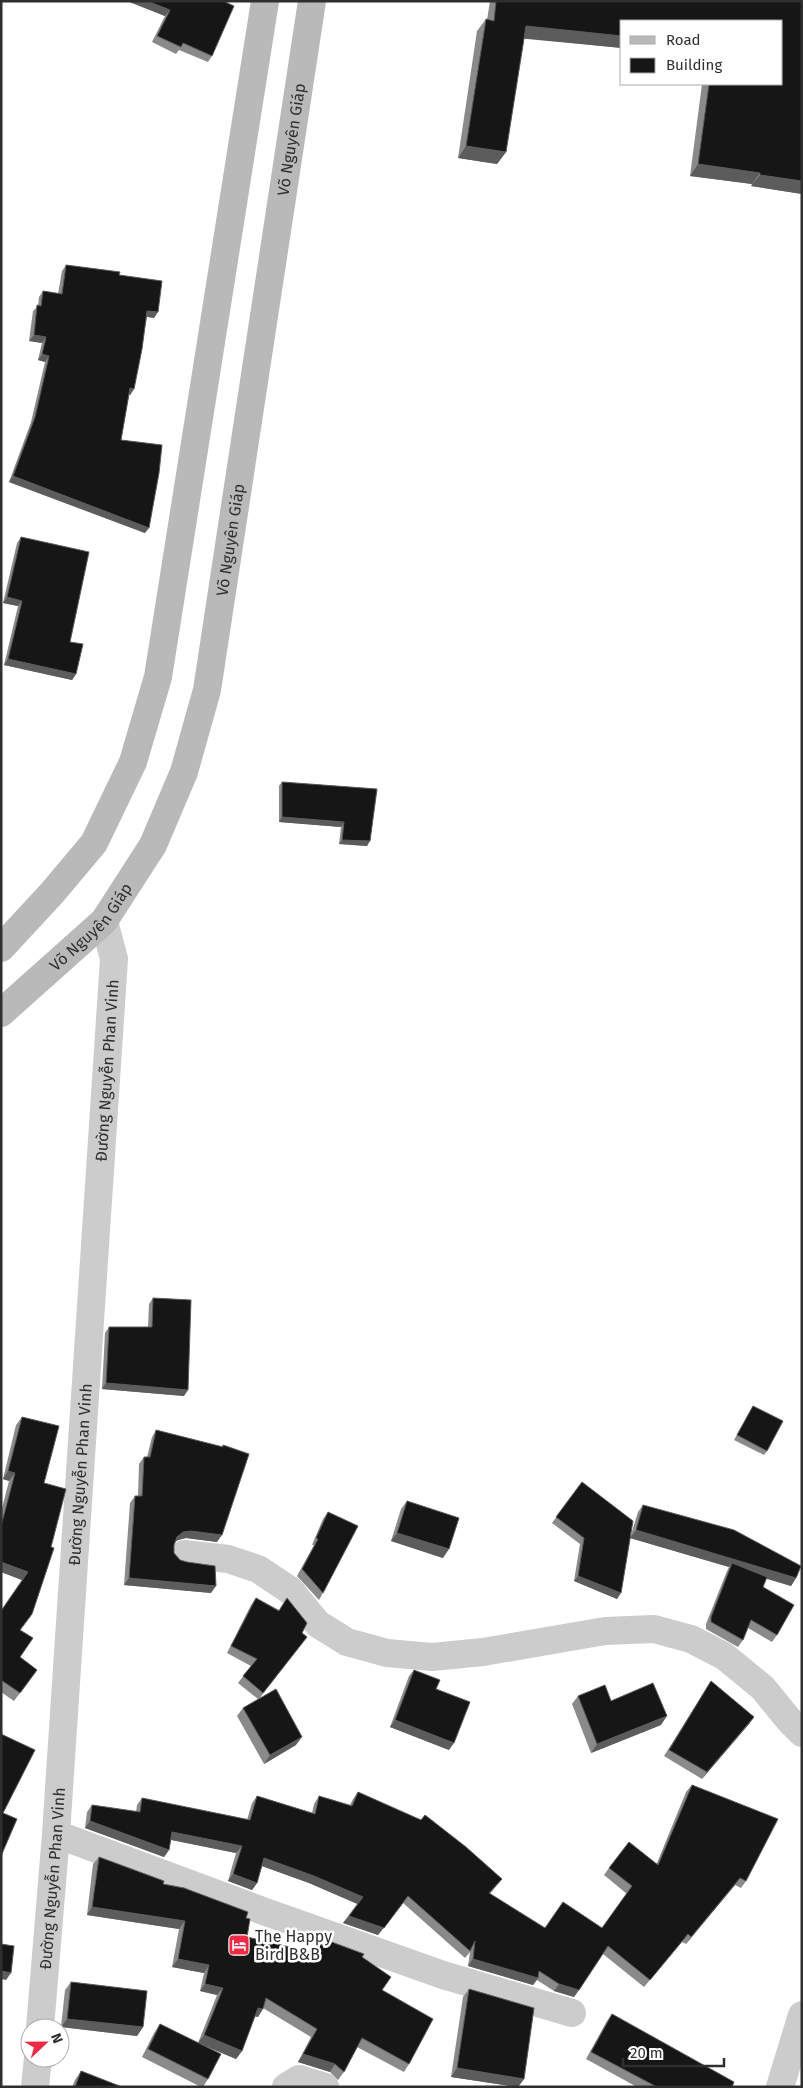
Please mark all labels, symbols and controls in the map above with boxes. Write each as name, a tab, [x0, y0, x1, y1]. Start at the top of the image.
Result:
legend	[620, 20, 783, 85]
text: Road	[666, 31, 701, 49]
text: Building	[666, 56, 722, 74]
street label: Võ Nguyên Giáp	[273, 82, 309, 197]
street label: Võ Nguyên Giáp	[212, 482, 248, 597]
street label: Võ Nguyên Giáp	[46, 879, 136, 975]
street label: Đường Nguyễn Phan Vinh	[92, 979, 123, 1162]
street label: Đường Nguyễn Phan Vinh	[65, 1383, 96, 1566]
street label: Đường Nguyễn Phan Vinh	[36, 1787, 69, 1970]
place label: The Happy Bird B&B	[255, 1927, 332, 1964]
hotel icon: The Happy Bird B&B	[227, 1933, 251, 1957]
north arrow	[20, 2018, 70, 2068]
text: N	[47, 2031, 66, 2046]
scale bar	[623, 2036, 724, 2068]
text: 20 m	[630, 2044, 663, 2062]

